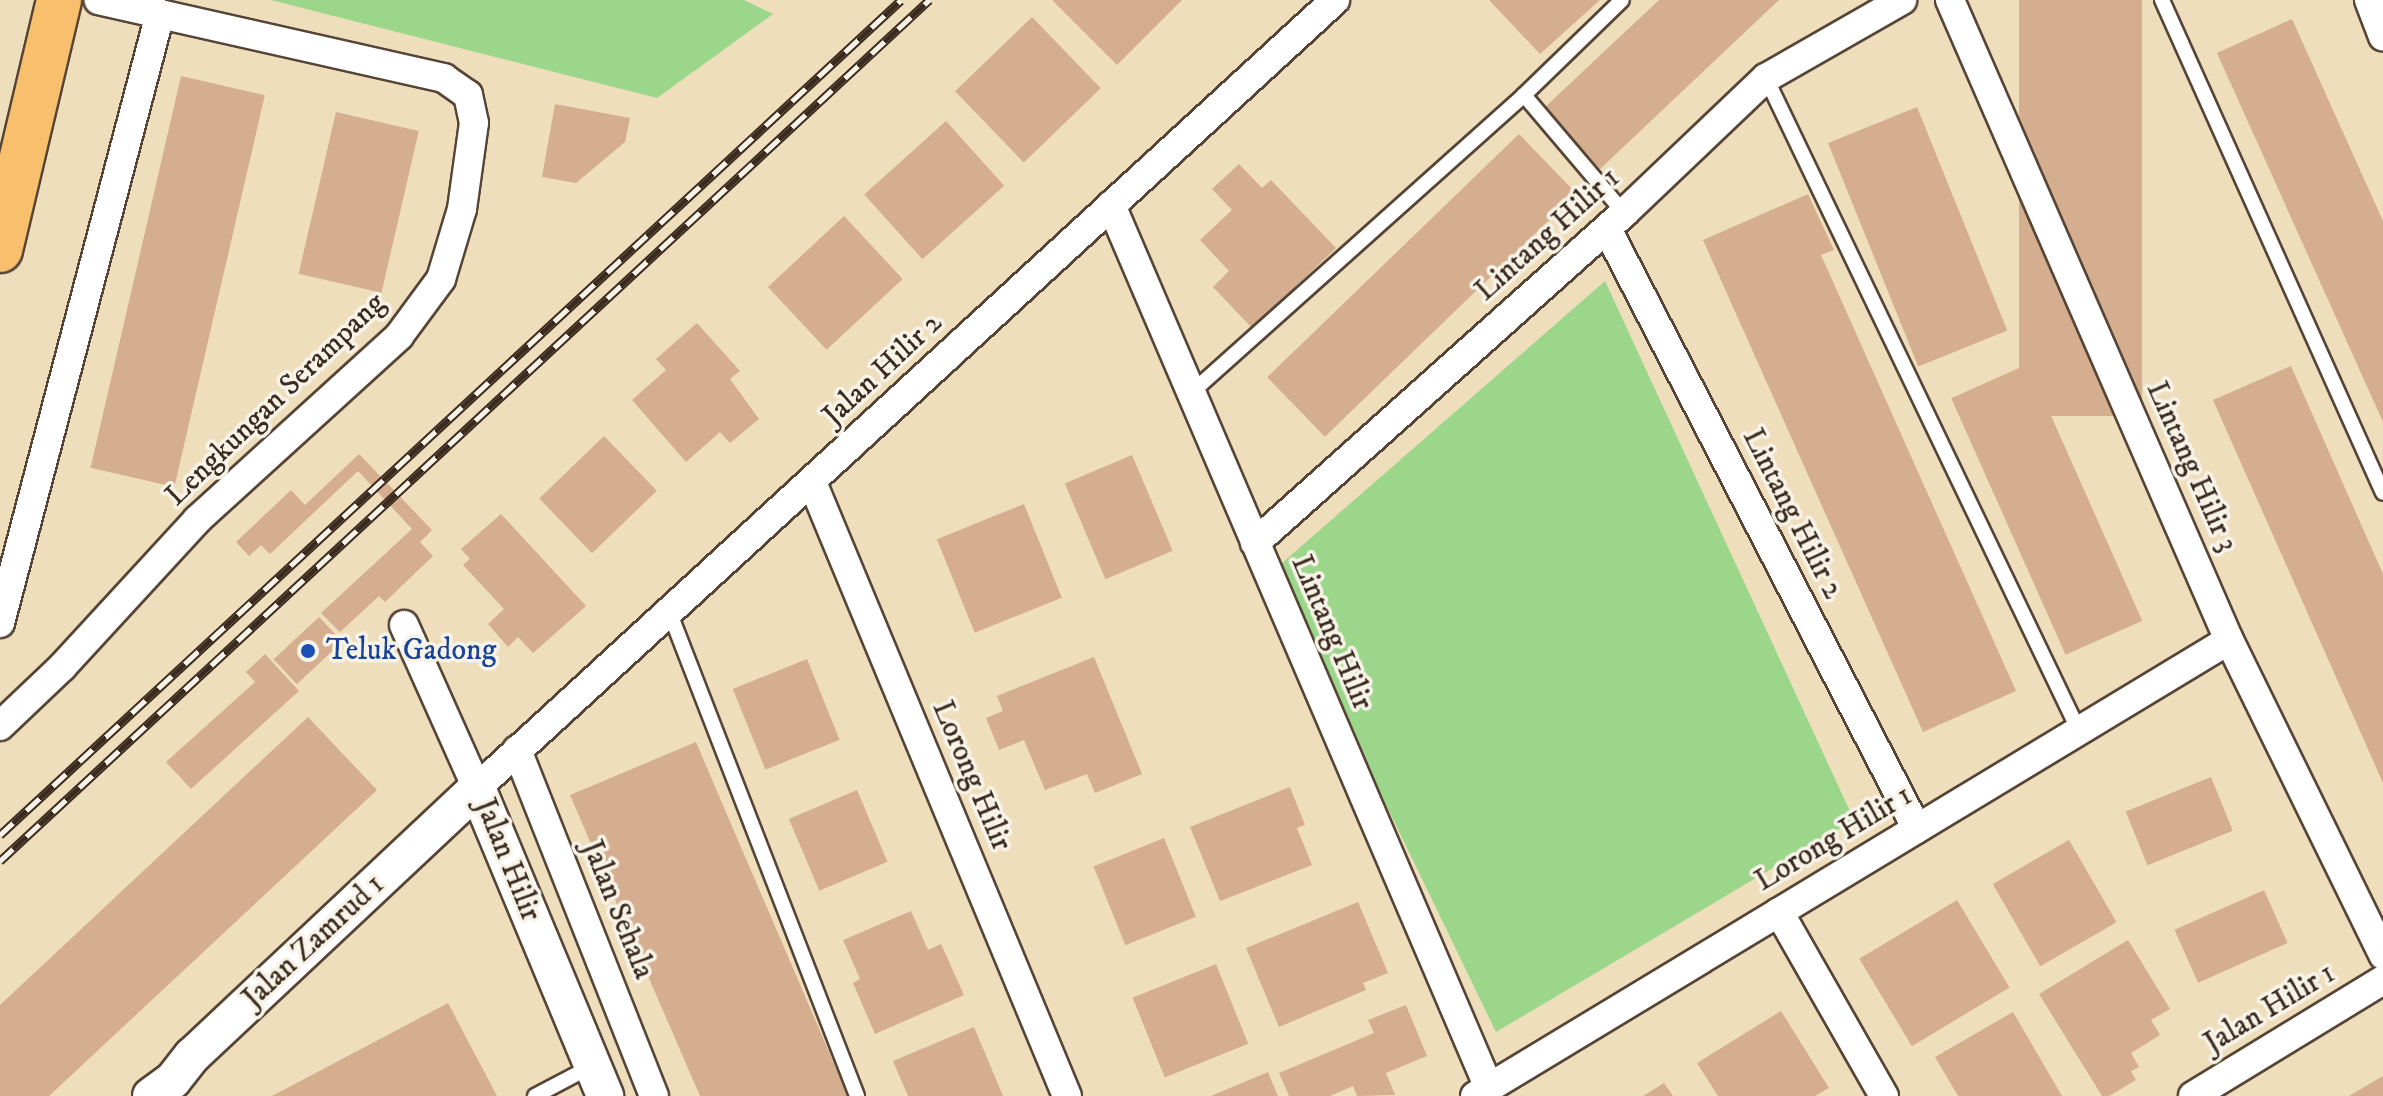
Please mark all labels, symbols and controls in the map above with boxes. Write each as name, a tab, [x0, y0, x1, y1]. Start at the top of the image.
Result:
street label: Lintang Hilir 1	[1468, 161, 1628, 309]
street label: Lengkungan Serampang	[159, 286, 393, 514]
street label: Jalan Hilir 2	[816, 306, 950, 434]
street label: Lintang Hilir 3	[2137, 376, 2245, 558]
street label: Lintang Hilir 2	[1734, 423, 1850, 605]
street label: Lintang Hilir	[1282, 550, 1380, 716]
place label: Teluk Gadong	[326, 633, 496, 669]
marker: Teluk Gadong	[297, 640, 319, 662]
street label: Lorong Hilir	[923, 696, 1019, 856]
street label: Lorong Hilir 1	[1749, 778, 1919, 900]
street label: Jalan Hilir	[466, 794, 548, 926]
street label: Jalan Sehala	[573, 835, 661, 985]
street label: Jalan Zamrud 1	[236, 867, 392, 1017]
street label: Jalan Hilir 1	[2198, 956, 2342, 1062]

